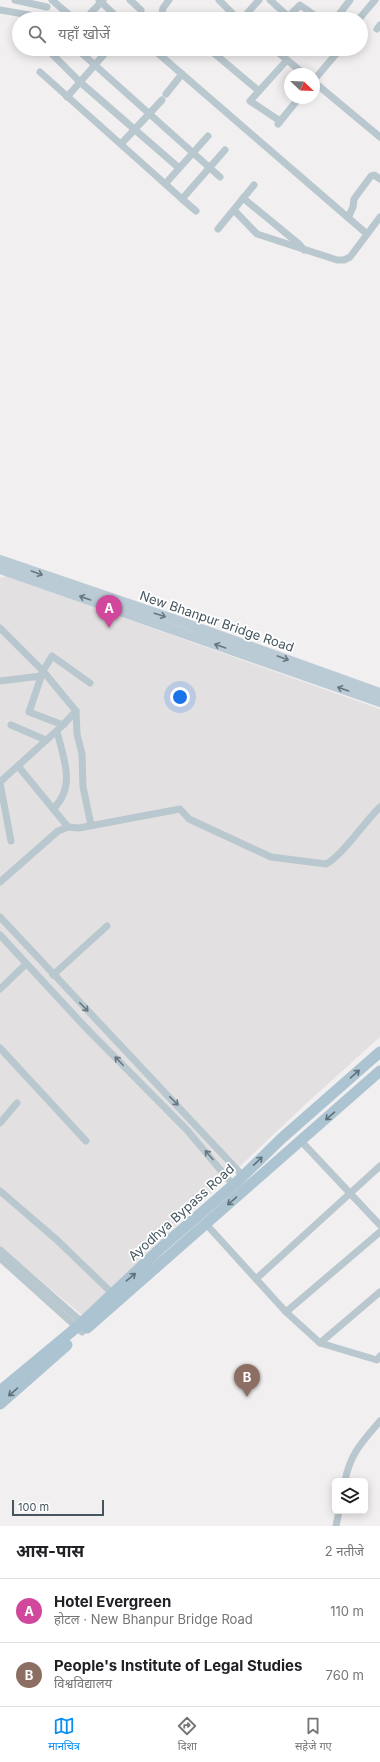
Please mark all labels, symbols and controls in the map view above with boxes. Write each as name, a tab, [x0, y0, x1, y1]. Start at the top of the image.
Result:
search box	[12, 12, 368, 56]
icon: search	[26, 23, 48, 45]
text: यहाँ खोजें	[58, 24, 110, 43]
north arrow	[284, 68, 320, 104]
one-way arrow	[30, 569, 42, 577]
street label: New Bhanpur Bridge Road	[138, 587, 296, 655]
one-way arrow	[79, 594, 91, 602]
pin: A	[96, 595, 122, 628]
one-way arrow	[154, 611, 166, 619]
one-way arrow	[215, 641, 227, 649]
one-way arrow	[276, 655, 289, 662]
one-way arrow	[338, 684, 350, 692]
your location	[170, 687, 190, 707]
one-way arrow	[79, 1002, 89, 1012]
one-way arrow	[114, 1056, 124, 1066]
one-way arrow	[350, 1069, 360, 1079]
one-way arrow	[169, 1096, 178, 1106]
one-way arrow	[325, 1111, 335, 1120]
one-way arrow	[204, 1150, 213, 1160]
one-way arrow	[253, 1156, 263, 1166]
street label: Ayodhya Bypass Road	[125, 1160, 237, 1264]
one-way arrow	[227, 1197, 237, 1206]
one-way arrow	[126, 1272, 137, 1281]
pin: B	[234, 1364, 260, 1397]
one-way arrow	[8, 1388, 18, 1397]
map controls	[332, 1478, 368, 1514]
button: layers	[332, 1478, 368, 1514]
scale bar	[12, 1498, 104, 1517]
text: 100 m	[18, 1500, 49, 1514]
text: आस-पास	[16, 1541, 84, 1561]
text: 2 नतीजे	[325, 1543, 364, 1559]
text: Hotel Evergreen	[54, 1592, 171, 1611]
text: A	[24, 1603, 34, 1619]
text: 110 m	[330, 1603, 364, 1619]
text: होटल · New Bhanpur Bridge Road	[54, 1611, 253, 1627]
text: People's Institute of Legal Studies	[54, 1656, 302, 1675]
text: B	[25, 1667, 33, 1683]
text: 760 m	[326, 1667, 364, 1683]
text: विश्वविद्यालय	[54, 1675, 112, 1691]
tab: मानचित्र	[48, 1715, 80, 1754]
tab: दिशा	[176, 1715, 198, 1754]
tab: सहेजे गए	[295, 1715, 332, 1754]

